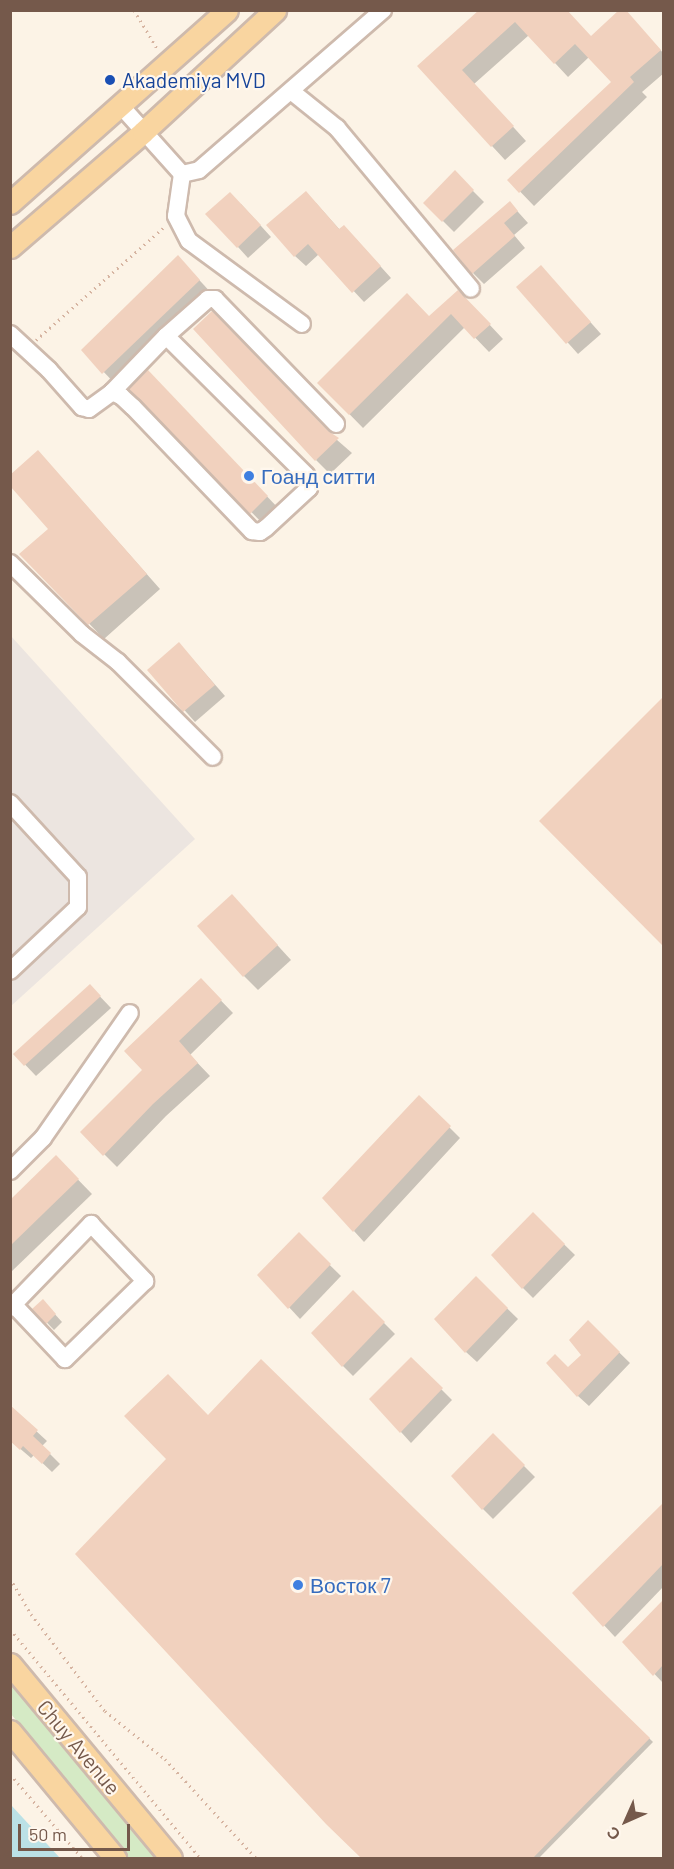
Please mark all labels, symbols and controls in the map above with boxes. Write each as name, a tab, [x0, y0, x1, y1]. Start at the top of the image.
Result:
place label: Akademiya MVD	[122, 67, 266, 93]
marker: Akademiya MVD	[103, 73, 117, 87]
place label: Гоанд ситти	[261, 463, 376, 489]
marker: Гоанд ситти	[242, 469, 256, 483]
place label: Восток 7	[310, 1572, 391, 1598]
marker: Восток 7	[291, 1578, 305, 1592]
street label: Chuy Avenue	[32, 1694, 126, 1800]
north arrow	[596, 1791, 656, 1851]
scale bar	[21, 1812, 134, 1850]
text: 50 m	[29, 1823, 67, 1845]
text: С	[602, 1823, 624, 1845]

